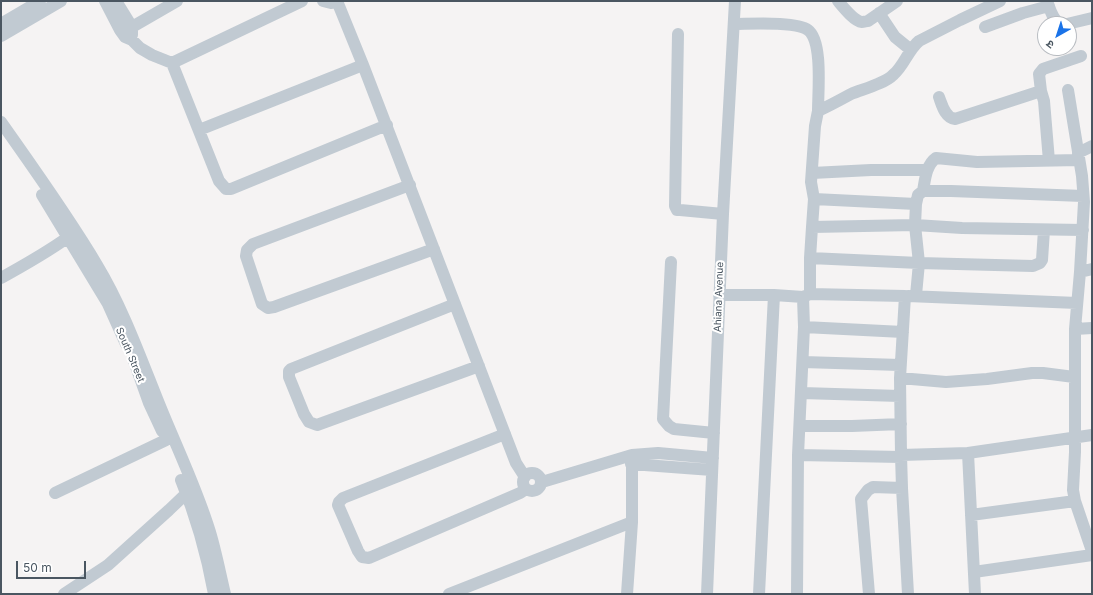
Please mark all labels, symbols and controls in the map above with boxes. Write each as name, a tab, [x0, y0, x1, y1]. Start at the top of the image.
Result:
north arrow	[1037, 16, 1077, 56]
text: उ	[1043, 37, 1057, 52]
street label: Ahiana Avenue	[712, 262, 726, 332]
street label: South Street	[113, 326, 147, 384]
scale bar	[18, 553, 88, 579]
text: 50 m	[23, 560, 52, 575]

